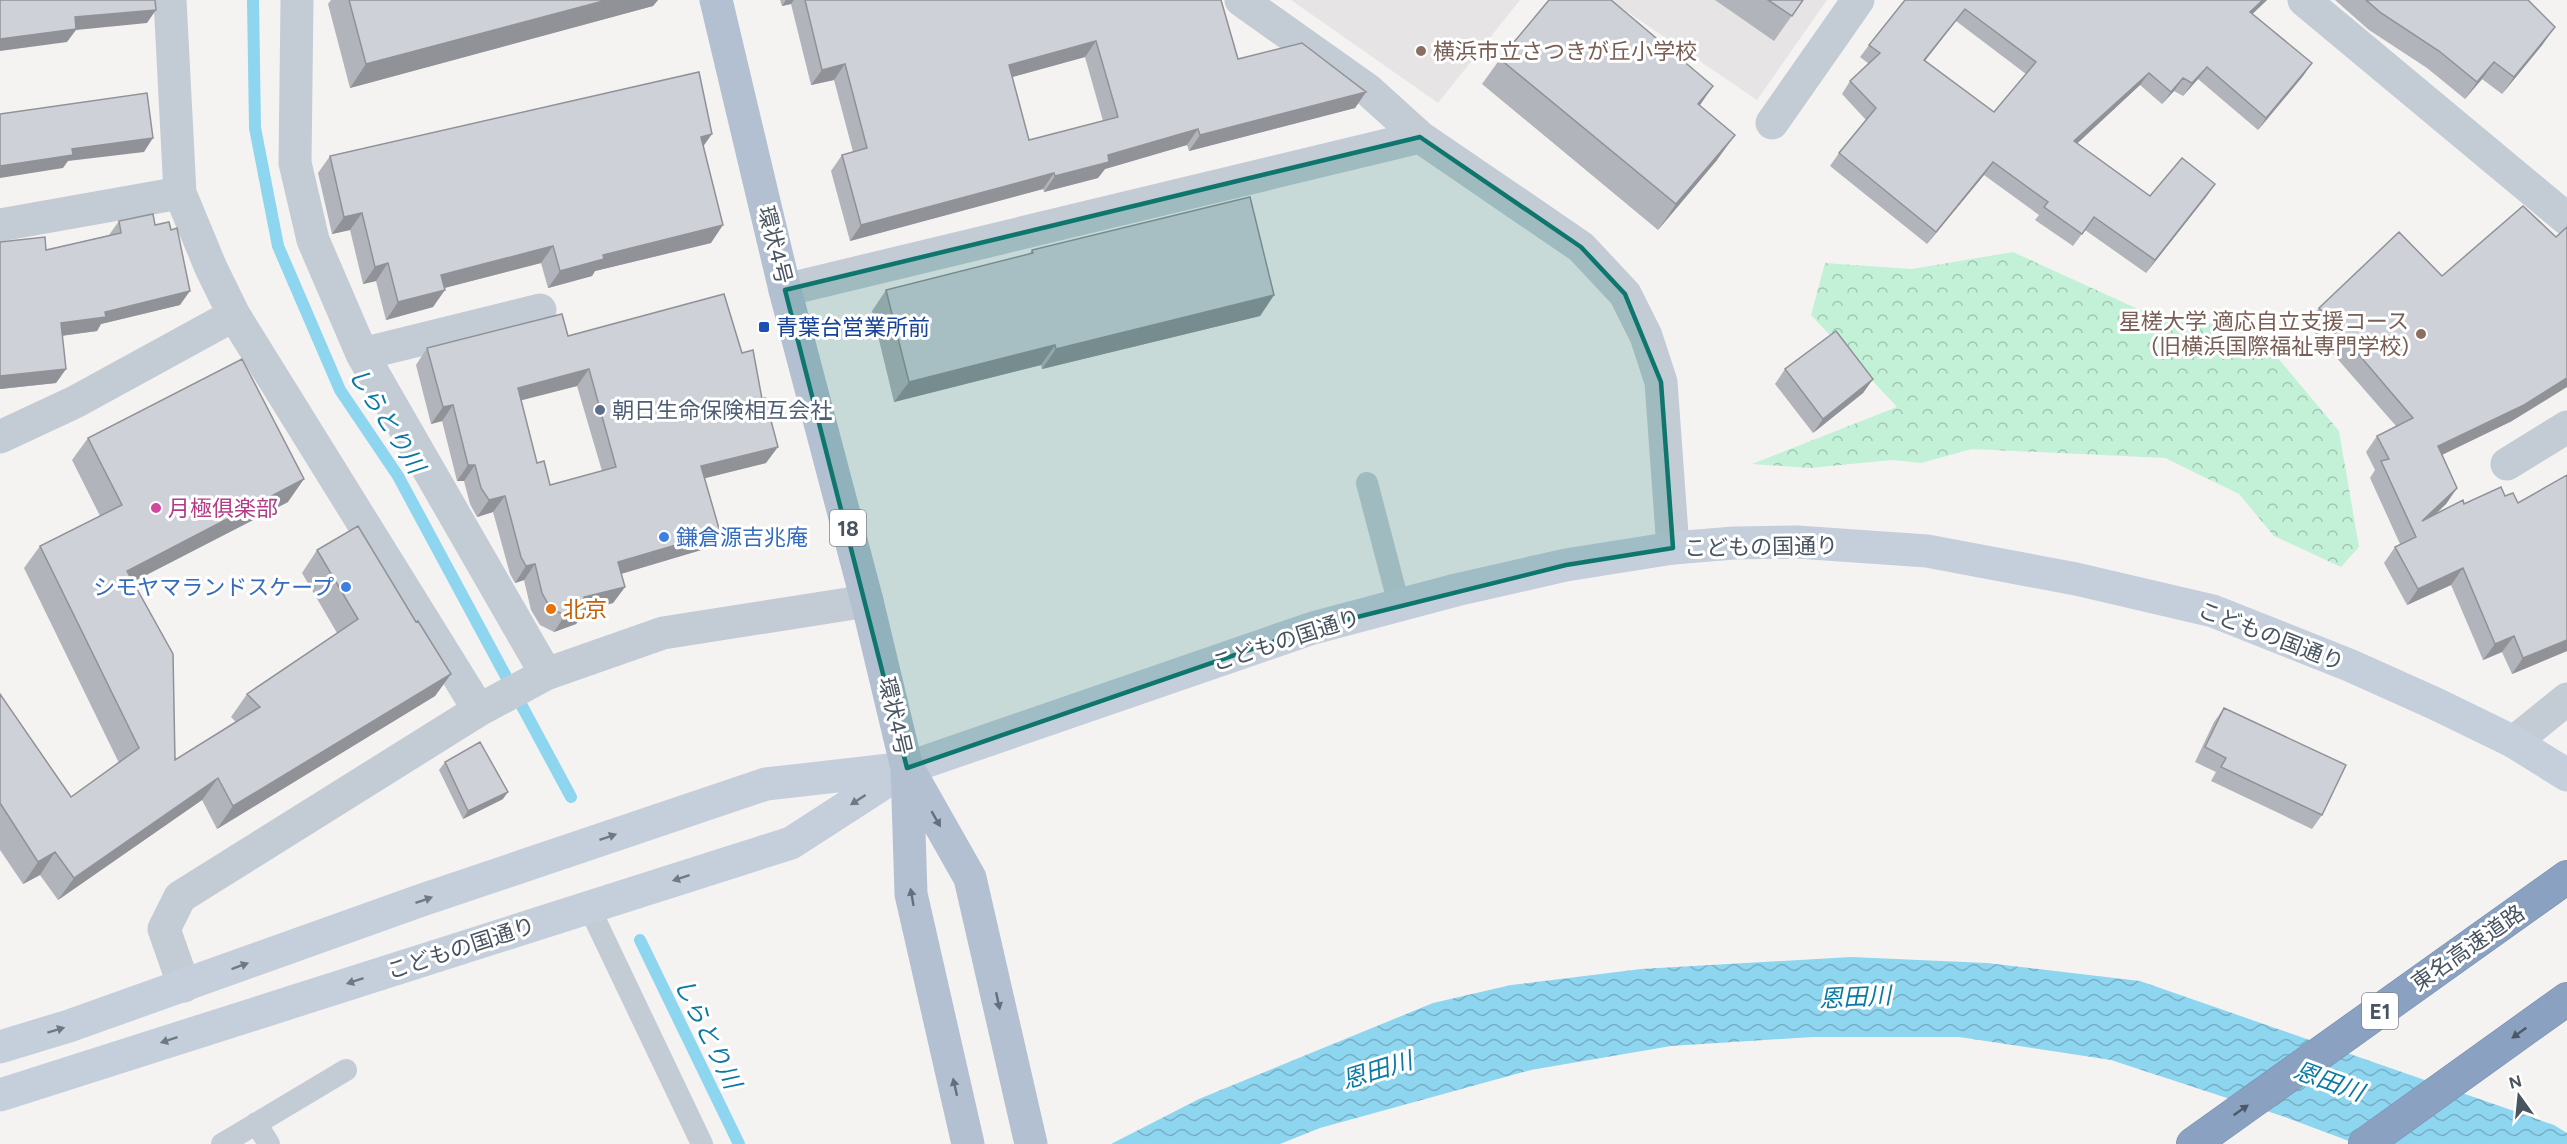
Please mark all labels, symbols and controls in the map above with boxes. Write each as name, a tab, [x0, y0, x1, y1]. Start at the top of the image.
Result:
place label: 横浜市立さつきが丘小学校	[1433, 38, 1697, 65]
marker: 横浜市立さつきが丘小学校	[1414, 44, 1428, 58]
street label: 環状4号	[752, 203, 798, 287]
place label: 星槎大学 適応自立支援コース (旧横浜国際福祉専門学校)	[2119, 308, 2409, 360]
place label: 青葉台営業所前	[776, 314, 930, 341]
marker: 青葉台営業所前	[757, 320, 771, 334]
marker: 星槎大学 適応自立支援コース (旧横浜国際福祉専門学校)	[2414, 327, 2428, 341]
water label: しらとり川	[343, 361, 433, 481]
place label: 朝日生命保険相互会社	[612, 397, 832, 424]
marker: 朝日生命保険相互会社	[593, 403, 607, 417]
place label: 月極俱楽部	[168, 495, 278, 522]
marker: 月極俱楽部	[149, 501, 163, 515]
road number: 18	[830, 510, 866, 546]
place label: 鎌倉源吉兆庵	[676, 524, 808, 551]
marker: 鎌倉源吉兆庵	[657, 530, 671, 544]
street label: こどもの国通り	[1684, 532, 1838, 562]
place label: シモヤマランドスケープ	[93, 574, 334, 601]
marker: シモヤマランドスケープ	[339, 580, 353, 594]
place label: 北京	[563, 596, 607, 623]
street label: こどもの国通り	[2194, 596, 2348, 676]
marker: 北京	[544, 602, 558, 616]
street label: こどもの国通り	[1209, 603, 1363, 677]
street label: 環状4号	[873, 674, 917, 758]
one-way arrow	[850, 794, 866, 805]
one-way arrow	[931, 810, 941, 827]
one-way arrow	[599, 832, 617, 841]
one-way arrow	[672, 874, 690, 883]
one-way arrow	[907, 887, 916, 906]
one-way arrow	[415, 894, 433, 904]
street label: 東名高速道路	[2406, 899, 2530, 997]
street label: こどもの国通り	[384, 911, 538, 985]
one-way arrow	[231, 960, 249, 970]
water label: しらとり川	[669, 973, 749, 1096]
one-way arrow	[346, 977, 364, 987]
water label: 恩田川	[1818, 980, 1895, 1013]
one-way arrow	[994, 992, 1004, 1011]
road number: E1	[2362, 993, 2398, 1029]
one-way arrow	[47, 1025, 65, 1034]
one-way arrow	[2512, 1027, 2528, 1039]
one-way arrow	[160, 1036, 178, 1046]
water label: 恩田川	[1338, 1045, 1419, 1094]
water label: 恩田川	[2290, 1055, 2371, 1108]
north arrow	[2489, 1066, 2549, 1126]
text: N	[2507, 1071, 2524, 1093]
one-way arrow	[950, 1078, 960, 1096]
one-way arrow	[2232, 1104, 2248, 1116]

